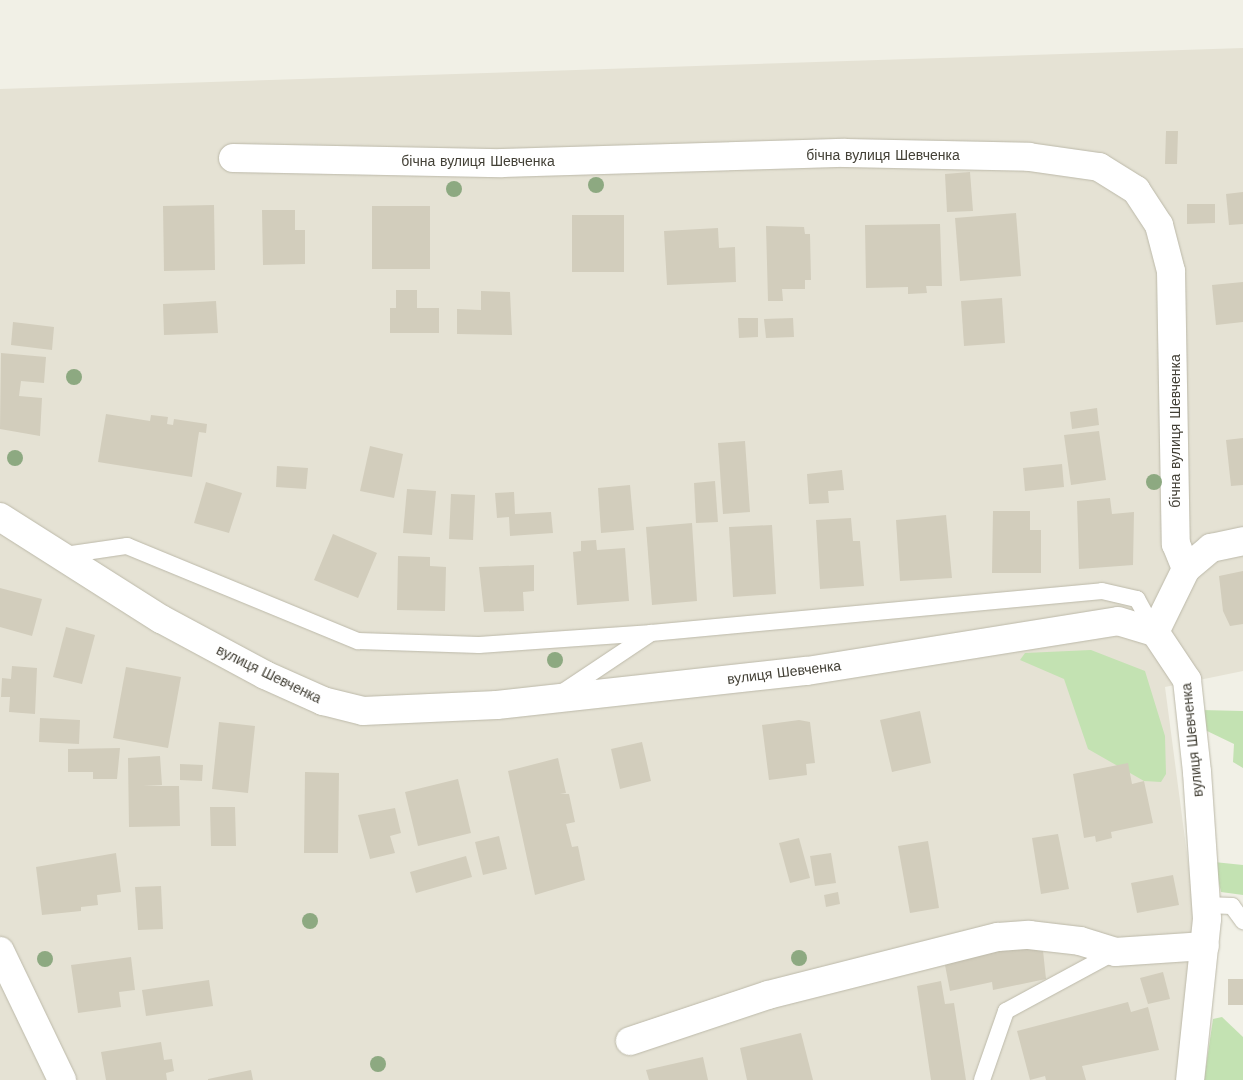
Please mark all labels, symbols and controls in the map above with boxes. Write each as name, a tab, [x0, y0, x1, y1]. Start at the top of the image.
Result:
street label: бічна вулиця Шевченка	[806, 147, 960, 163]
street label: бічна вулиця Шевченка	[401, 153, 555, 169]
street label: бічна вулиця Шевченка	[1167, 354, 1183, 508]
street label: вулиця Шевченка	[214, 641, 324, 707]
street label: вулиця Шевченка	[726, 657, 842, 687]
street label: вулиця Шевченка	[1178, 682, 1206, 798]

